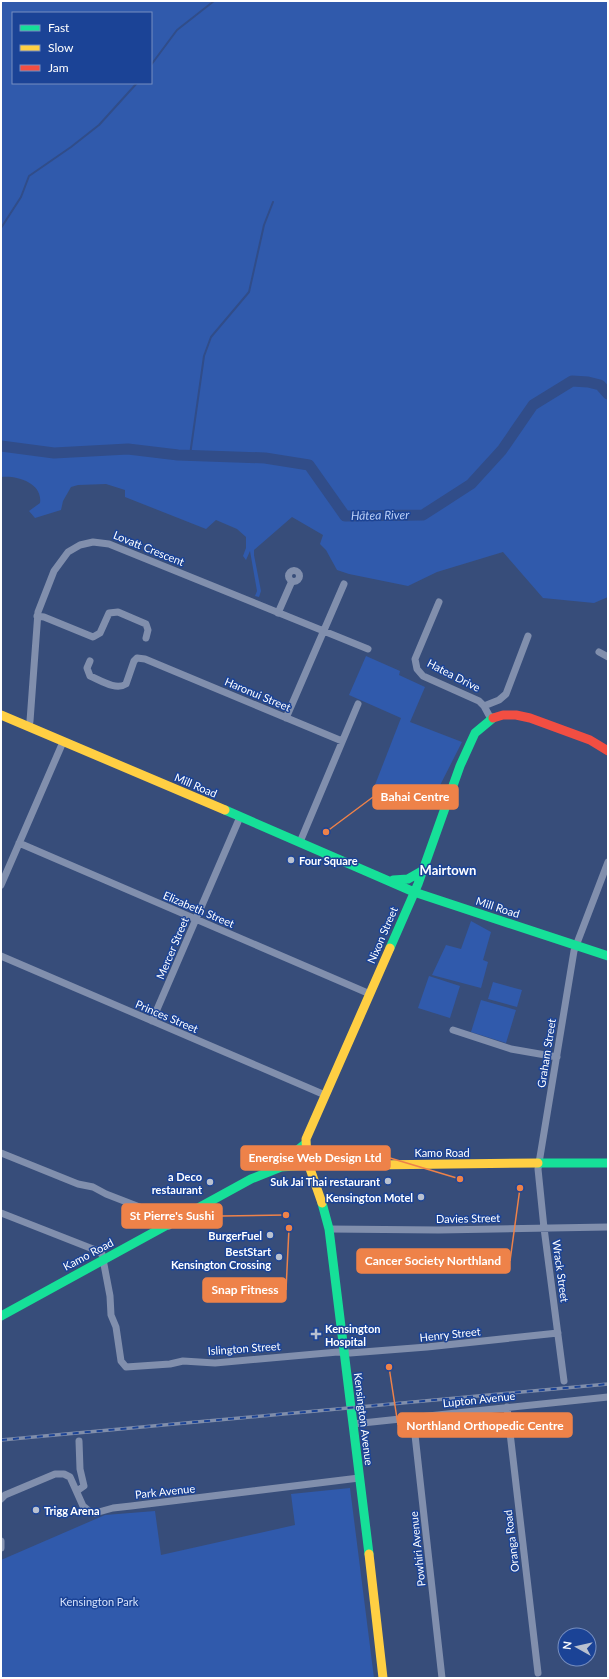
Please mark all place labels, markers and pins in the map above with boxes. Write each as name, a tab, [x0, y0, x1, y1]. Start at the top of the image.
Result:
callout: Bahai Centre	[373, 785, 458, 809]
place label: Four Square	[299, 854, 358, 867]
marker: Four Square	[286, 855, 296, 865]
callout: Energise Web Design Ltd	[241, 1146, 390, 1170]
place label: a Deco restaurant	[152, 1170, 203, 1196]
place label: Suk Jai Thai restaurant	[270, 1175, 381, 1188]
marker: Suk Jai Thai restaurant	[383, 1176, 393, 1186]
marker: a Deco restaurant	[205, 1177, 215, 1187]
place label: Kensington Motel	[326, 1191, 413, 1204]
marker: Kensington Motel	[416, 1192, 426, 1202]
callout: St Pierre's Sushi	[122, 1204, 222, 1228]
place label: BurgerFuel	[208, 1229, 262, 1242]
marker: BurgerFuel	[265, 1230, 275, 1240]
place label: BestStart Kensington Crossing	[171, 1245, 272, 1271]
callout: Cancer Society Northland	[357, 1249, 510, 1273]
marker: BestStart Kensington Crossing	[274, 1252, 284, 1262]
callout: Snap Fitness	[203, 1278, 286, 1302]
place label: Kensington Hospital	[325, 1322, 380, 1348]
marker: Kensington Hospital	[310, 1328, 322, 1340]
callout: Northland Orthopedic Centre	[398, 1413, 572, 1437]
place label: Trigg Arena	[44, 1504, 100, 1517]
marker: Trigg Arena	[31, 1505, 41, 1515]

